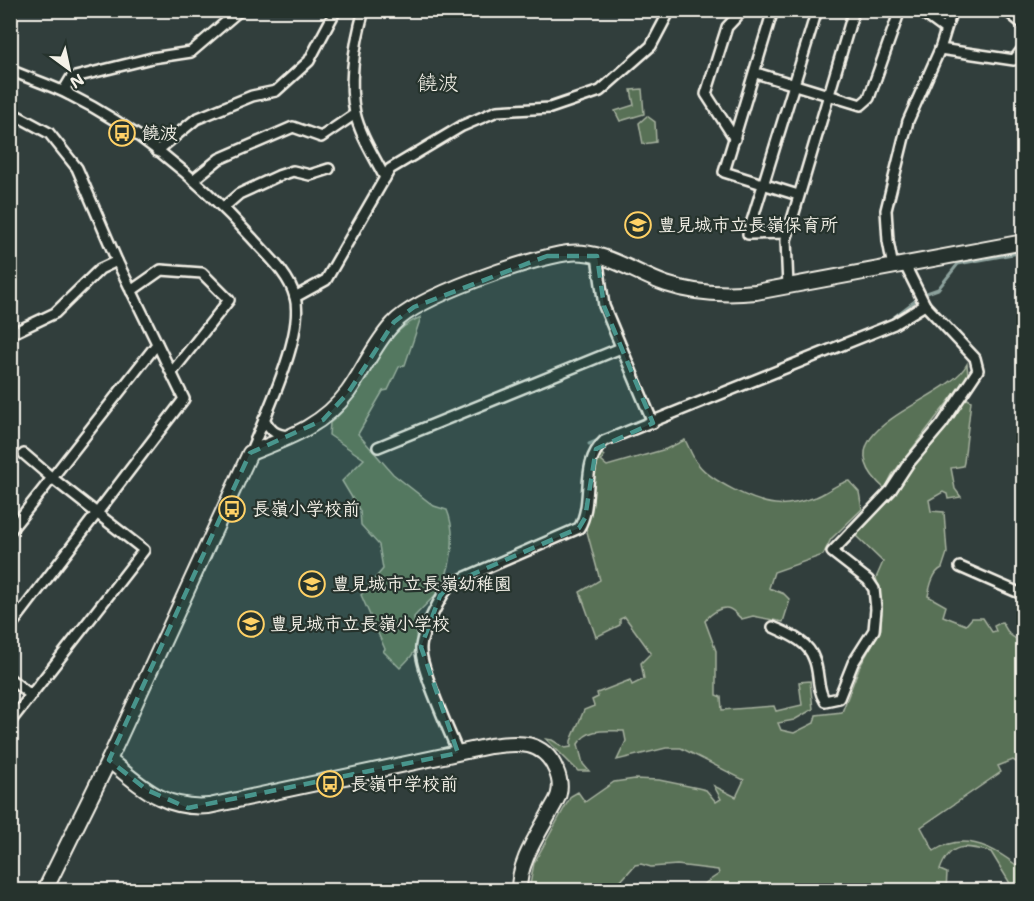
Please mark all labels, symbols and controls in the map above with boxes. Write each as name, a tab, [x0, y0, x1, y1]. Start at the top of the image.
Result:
north arrow	[39, 39, 99, 99]
text: N	[66, 69, 88, 93]
district label: 饒波	[417, 69, 459, 97]
bus stop icon: 饒波	[107, 118, 137, 148]
place label: 饒波	[142, 121, 178, 145]
school or university icon: 豊見城市立長嶺保育所	[623, 210, 653, 240]
place label: 豊見城市立長嶺保育所	[658, 213, 838, 237]
bus stop icon: 長嶺小学校前	[217, 494, 247, 524]
place label: 長嶺小学校前	[252, 497, 360, 521]
school or university icon: 豊見城市立長嶺幼稚園	[297, 569, 327, 599]
place label: 豊見城市立長嶺幼稚園	[332, 572, 512, 596]
school or university icon: 豊見城市立長嶺小学校	[236, 609, 266, 639]
place label: 豊見城市立長嶺小学校	[270, 612, 450, 636]
bus stop icon: 長嶺中学校前	[315, 769, 345, 799]
place label: 長嶺中学校前	[350, 772, 458, 796]

